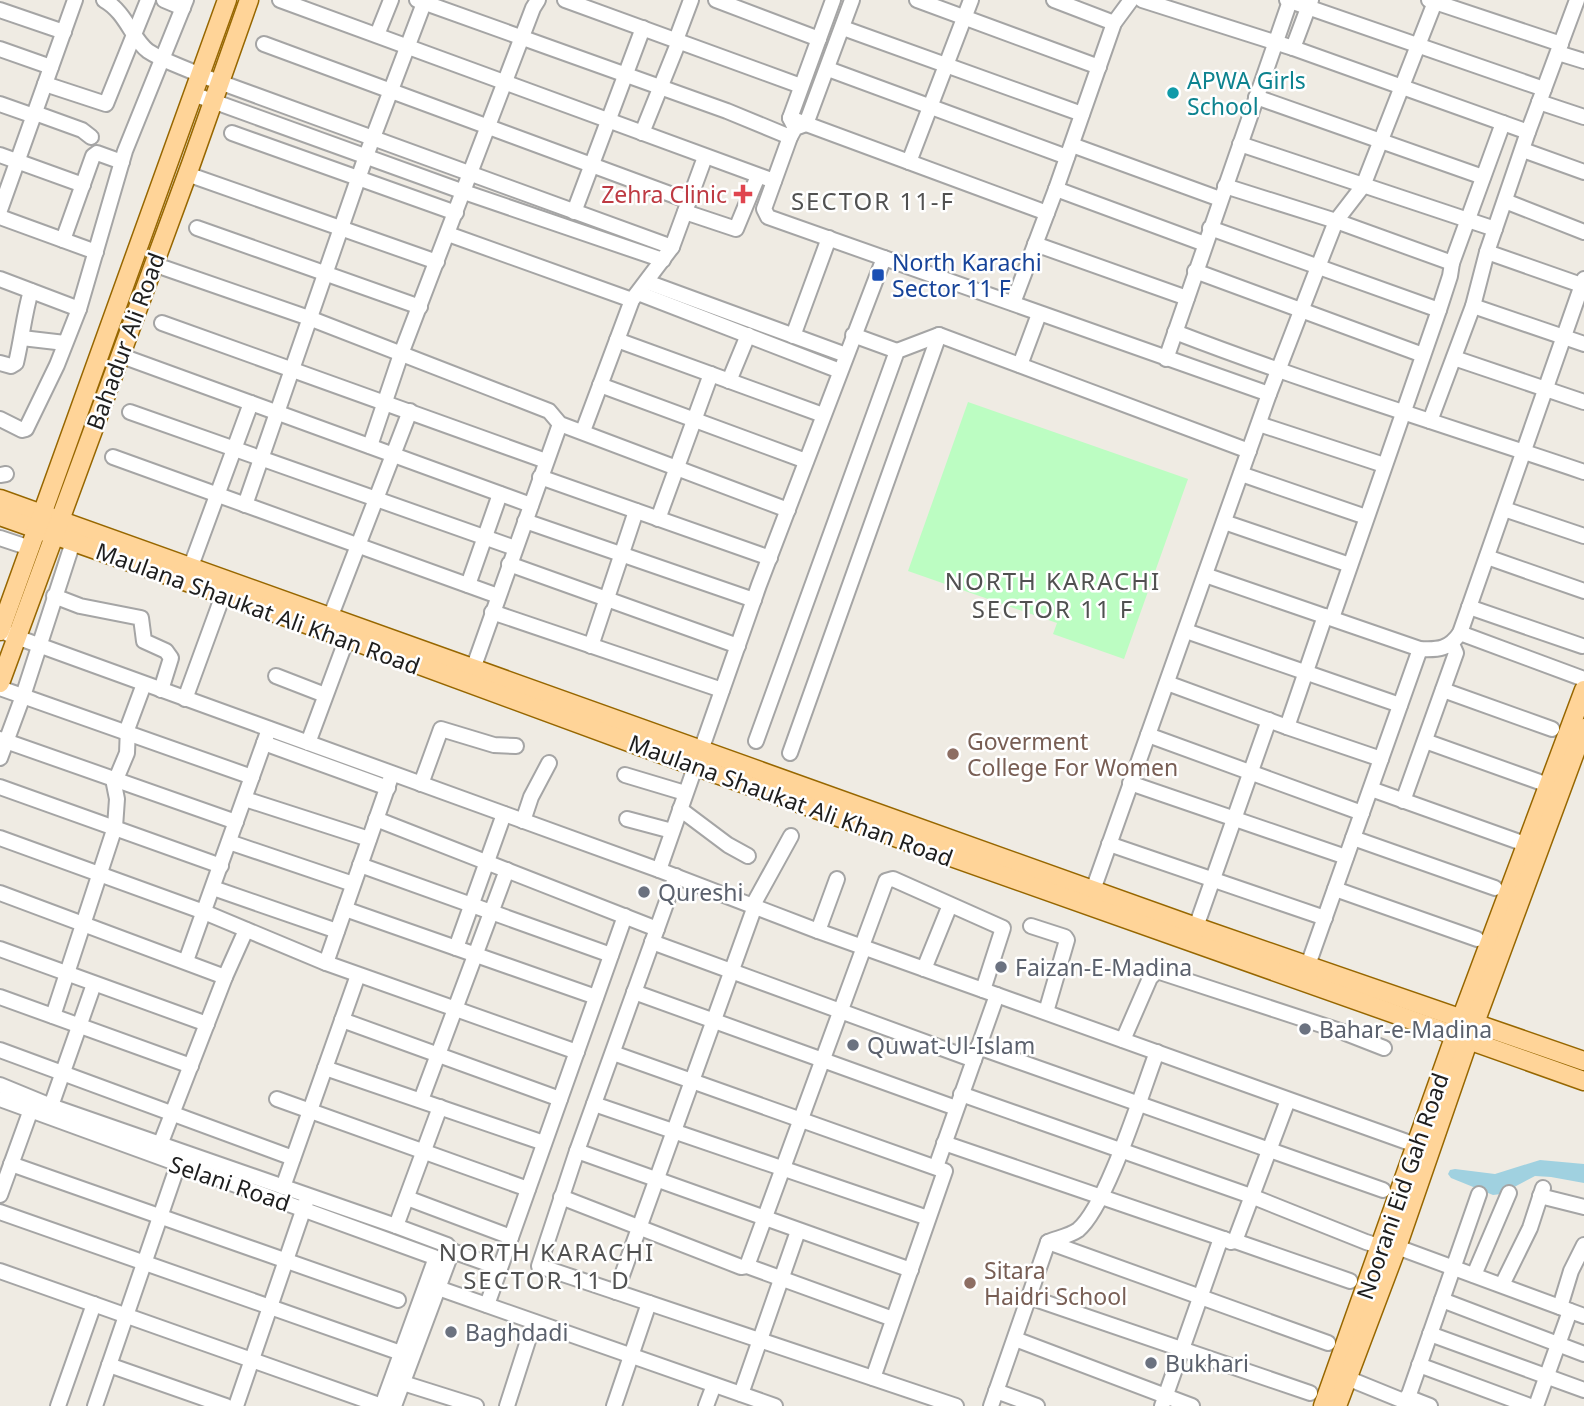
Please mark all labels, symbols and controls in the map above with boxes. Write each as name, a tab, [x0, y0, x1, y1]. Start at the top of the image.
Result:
place label: APWA Girls School	[1187, 64, 1306, 122]
marker: APWA Girls School	[1165, 85, 1181, 101]
place label: Zehra Clinic	[601, 178, 727, 210]
marker: Zehra Clinic	[733, 184, 753, 204]
district label: SECTOR 11-F	[791, 184, 955, 217]
place label: North Karachi Sector 11 F	[892, 246, 1042, 304]
street label: Bahadur Ali Road	[78, 248, 172, 434]
marker: North Karachi Sector 11 F	[870, 267, 886, 283]
street label: Maulana Shaukat Ali Khan Road	[92, 534, 424, 682]
district label: NORTH KARACHI SECTOR 11 F	[945, 564, 1161, 625]
place label: Goverment College For Women	[967, 725, 1178, 783]
street label: Maulana Shaukat Ali Khan Road	[625, 726, 957, 874]
marker: Goverment College For Women	[945, 746, 961, 762]
place label: Qureshi	[658, 876, 743, 908]
marker: Qureshi	[636, 884, 652, 900]
place label: Faizan-E-Madina	[1015, 951, 1192, 983]
marker: Faizan-E-Madina	[993, 959, 1009, 975]
place label: Bahar-e-Madina	[1319, 1013, 1492, 1045]
marker: Bahar-e-Madina	[1297, 1021, 1313, 1037]
place label: Quwat-Ul-Islam	[867, 1029, 1035, 1061]
marker: Quwat-Ul-Islam	[845, 1037, 861, 1053]
street label: Noorani Eid Gah Road	[1348, 1069, 1456, 1303]
street label: Selani Road	[165, 1147, 295, 1219]
district label: NORTH KARACHI SECTOR 11 D	[439, 1235, 655, 1296]
place label: Sitara Haidri School	[984, 1254, 1127, 1312]
marker: Sitara Haidri School	[962, 1275, 978, 1291]
place label: Baghdadi	[465, 1316, 568, 1348]
marker: Baghdadi	[443, 1324, 459, 1340]
place label: Bukhari	[1165, 1347, 1249, 1379]
marker: Bukhari	[1143, 1355, 1159, 1371]

